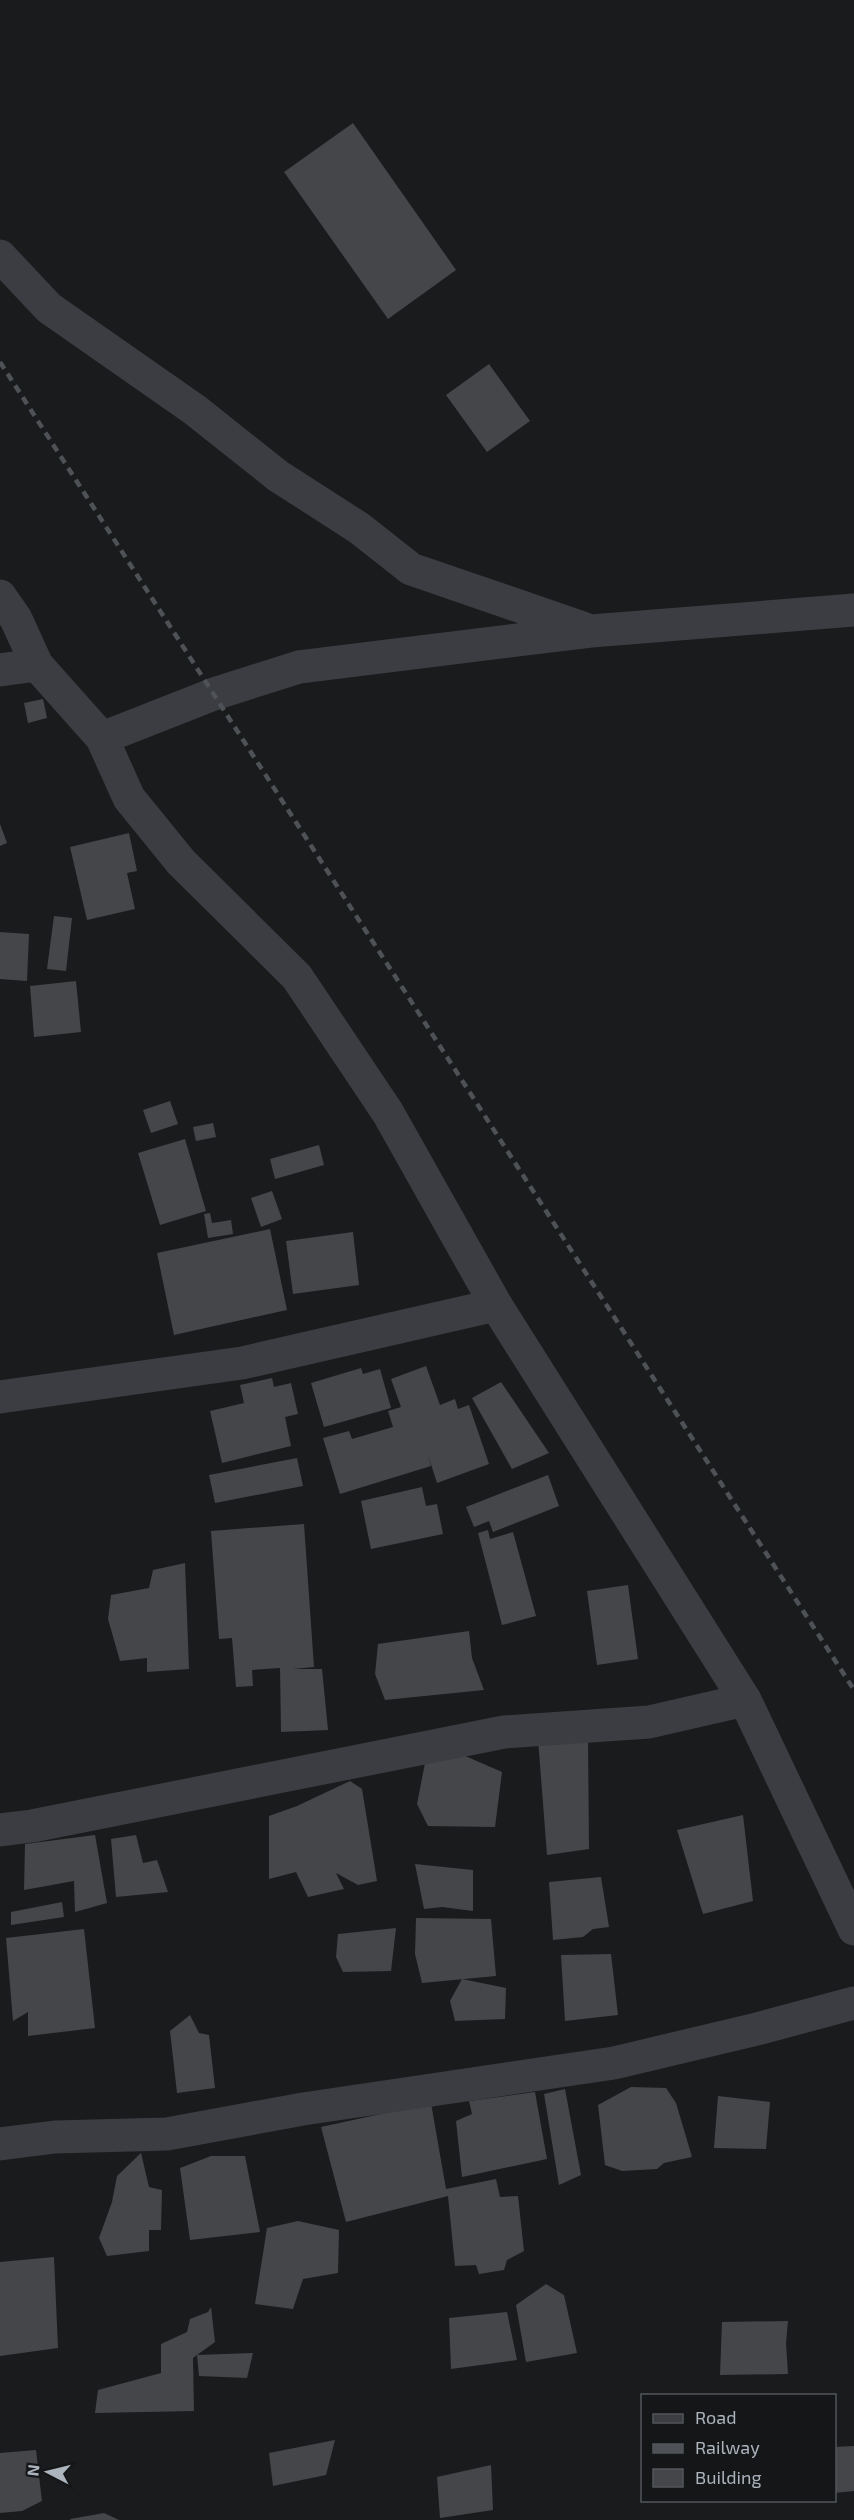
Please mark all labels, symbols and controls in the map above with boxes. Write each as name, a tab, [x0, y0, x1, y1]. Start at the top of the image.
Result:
legend	[641, 2394, 836, 2502]
text: Road	[695, 2406, 736, 2428]
text: Railway	[695, 2436, 760, 2458]
north arrow	[18, 2442, 78, 2502]
text: N	[22, 2463, 43, 2477]
text: Building	[695, 2466, 762, 2488]

